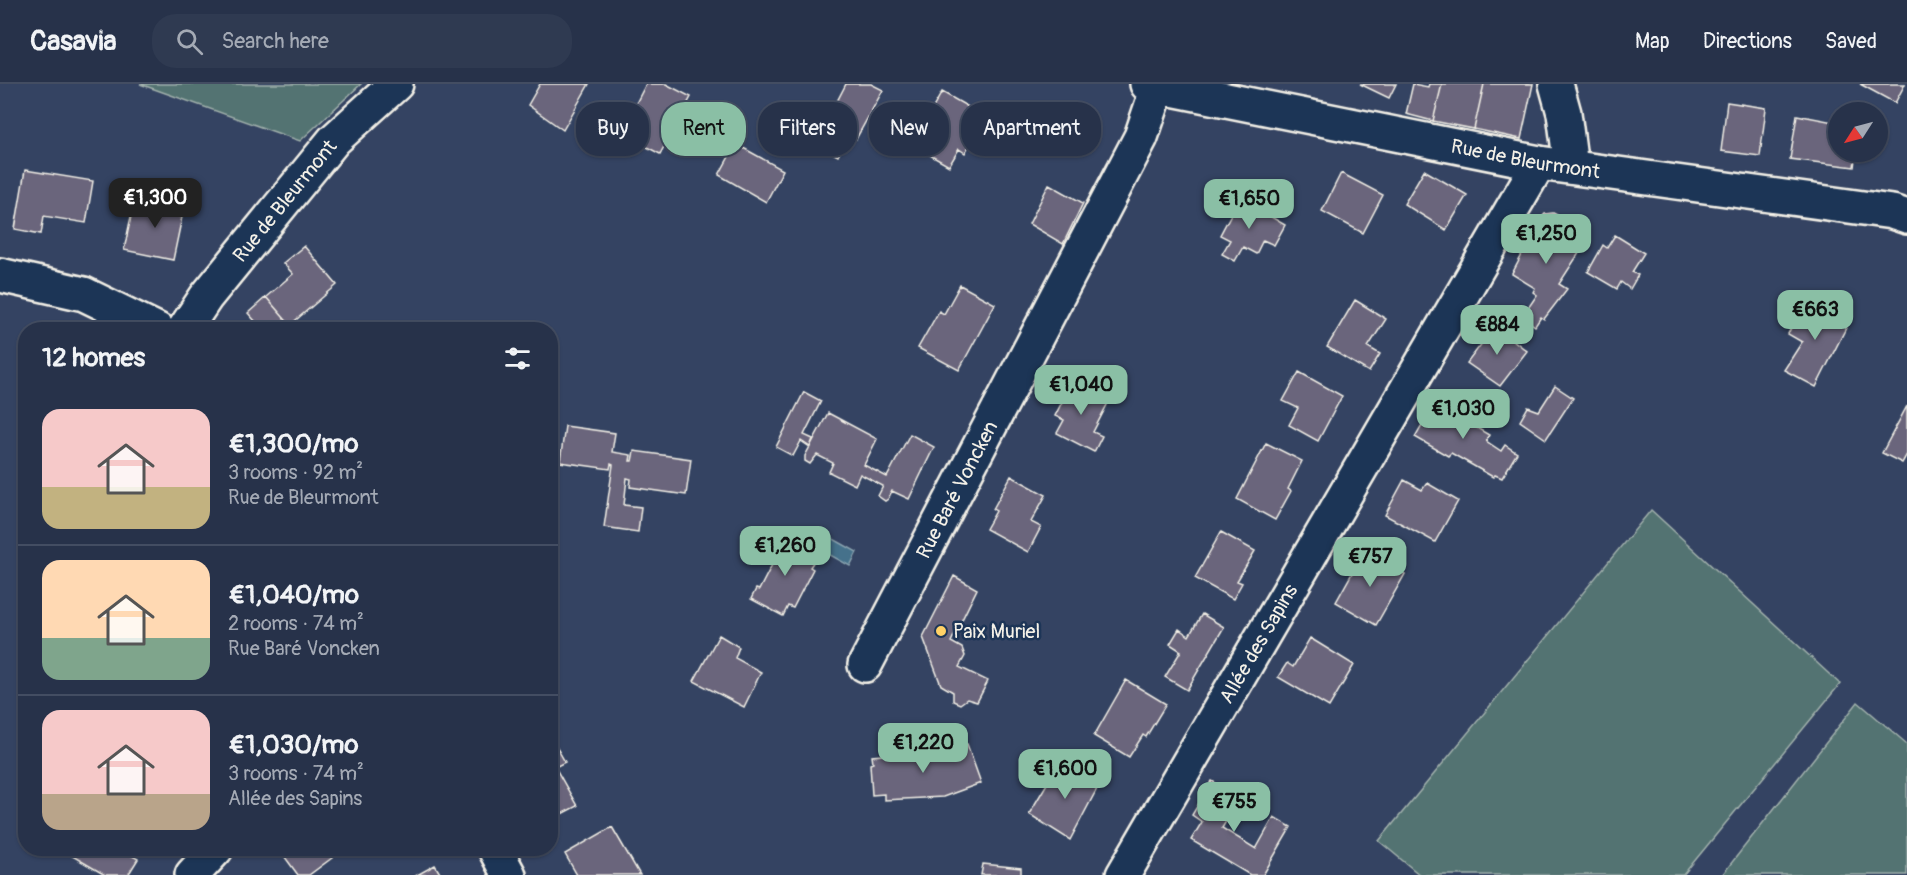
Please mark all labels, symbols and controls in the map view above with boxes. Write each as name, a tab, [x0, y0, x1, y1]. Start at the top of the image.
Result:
search box	[152, 14, 572, 68]
text: Casavia	[30, 24, 116, 59]
icon: search	[173, 25, 206, 58]
text: Search here	[221, 27, 329, 55]
text: Map	[1635, 28, 1670, 55]
text: Directions	[1703, 28, 1792, 55]
text: Saved	[1825, 28, 1877, 55]
chip: Buy	[576, 102, 649, 156]
chip: Rent	[661, 102, 746, 156]
chip: Filters	[758, 102, 857, 156]
chip: New	[869, 102, 949, 156]
chip: Apartment	[961, 102, 1101, 156]
north arrow	[1828, 102, 1888, 162]
map controls	[1828, 102, 1888, 162]
street label: Rue de Bleurmont	[228, 134, 343, 267]
street label: Rue de Bleurmont	[1449, 134, 1602, 184]
pin: €1,300	[106, 178, 204, 229]
pin: €1,650	[1200, 179, 1298, 230]
text: €1,300	[123, 185, 187, 210]
text: €1,650	[1218, 186, 1280, 211]
pin: €1,250	[1497, 214, 1595, 265]
text: €1,250	[1515, 221, 1577, 246]
pin: €663	[1779, 290, 1851, 341]
text: €663	[1791, 297, 1839, 322]
pin: €884	[1461, 305, 1533, 356]
text: €884	[1475, 312, 1519, 337]
text: 12 homes	[42, 342, 145, 374]
icon: filters	[501, 342, 534, 375]
pin: €1,040	[1032, 365, 1130, 416]
text: €1,040	[1048, 372, 1114, 397]
pin: €1,030	[1414, 389, 1512, 440]
text: €1,030	[1431, 396, 1495, 421]
street label: Rue Baré Voncken	[911, 417, 1003, 563]
text: €1,300/mo	[228, 428, 358, 460]
icon: home	[90, 433, 162, 505]
text: 3 rooms · 92 m²	[228, 460, 363, 485]
text: Rue de Bleurmont	[228, 485, 379, 510]
pin: €1,260	[736, 526, 834, 577]
text: €1,260	[754, 533, 816, 558]
pin: €757	[1334, 537, 1406, 588]
text: €757	[1347, 544, 1393, 569]
text: €1,040/mo	[228, 579, 359, 611]
street label: Allée des Sapins	[1214, 580, 1303, 708]
icon: home	[90, 584, 162, 656]
text: 2 rooms · 74 m²	[228, 611, 364, 636]
place label: Paix Muriel	[953, 619, 1040, 644]
marker: Paix Muriel	[934, 624, 948, 638]
text: Rue Baré Voncken	[228, 636, 380, 661]
pin: €1,220	[874, 723, 972, 774]
text: €1,030/mo	[228, 729, 358, 761]
text: €1,220	[892, 730, 954, 755]
icon: home	[90, 734, 162, 806]
pin: €1,600	[1016, 749, 1114, 800]
text: €1,600	[1032, 756, 1098, 781]
text: 3 rooms · 74 m²	[228, 761, 364, 786]
pin: €755	[1198, 782, 1270, 833]
text: Allée des Sapins	[228, 786, 362, 811]
text: €755	[1211, 789, 1257, 814]

